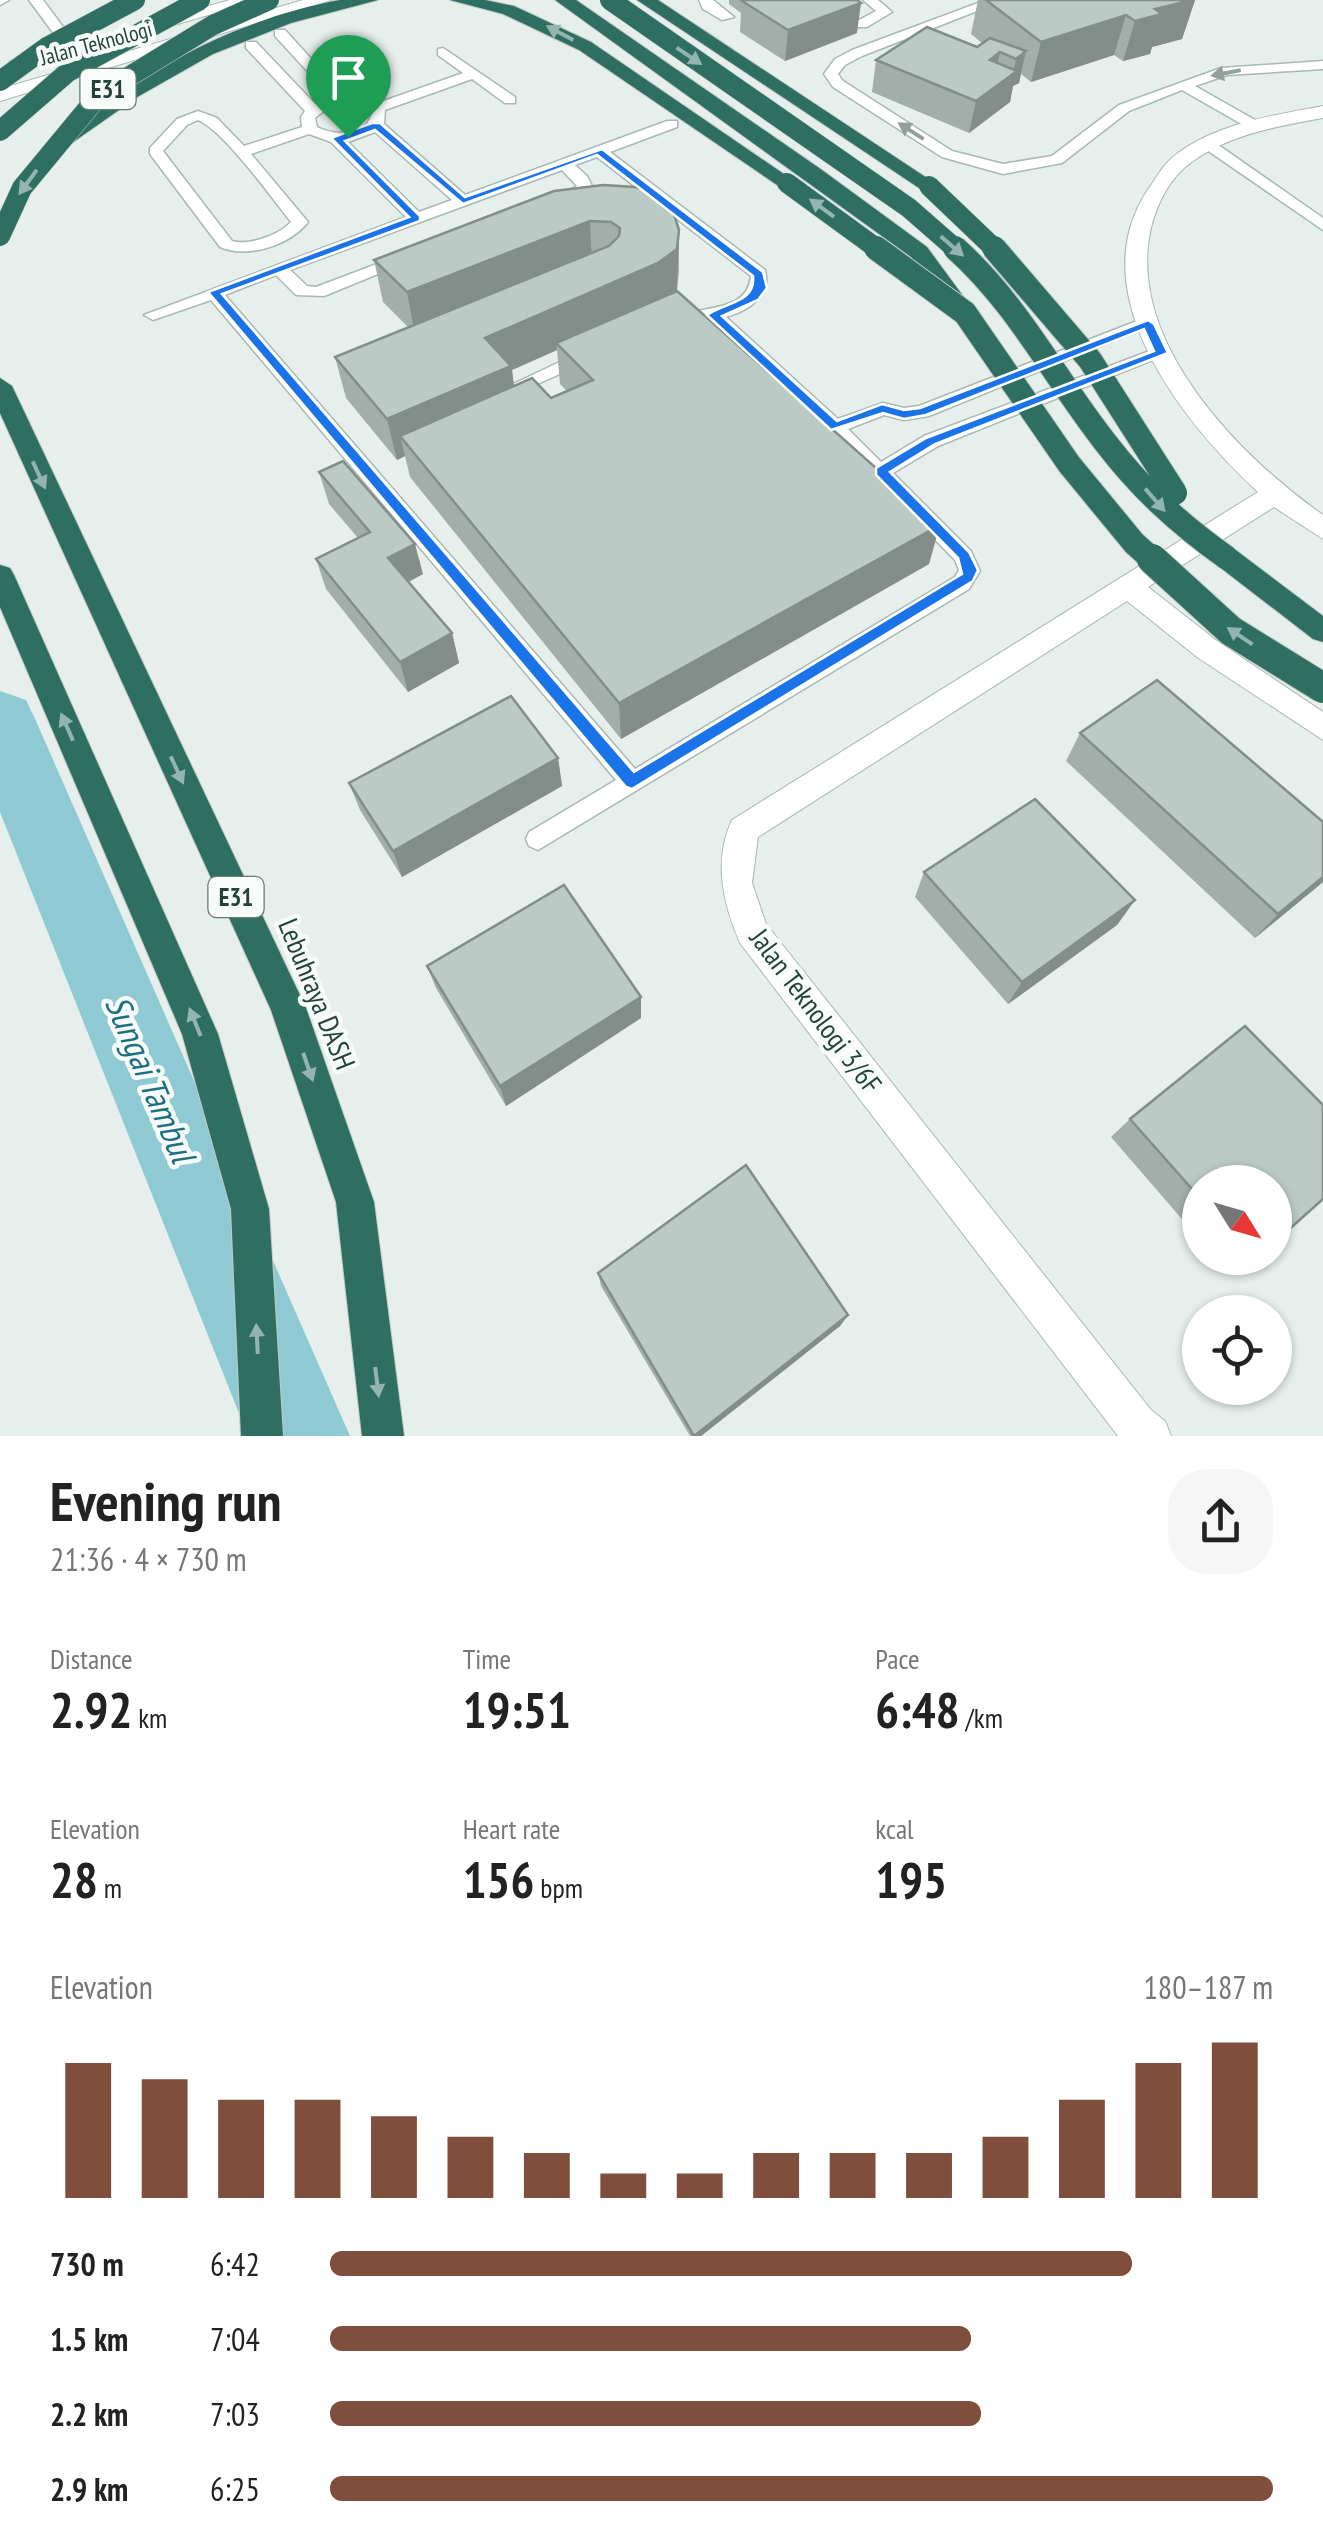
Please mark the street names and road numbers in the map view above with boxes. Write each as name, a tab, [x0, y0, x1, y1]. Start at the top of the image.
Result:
street label: Jalan Teknologi	[36, 15, 155, 72]
road number: E31	[80, 69, 136, 109]
road number: E31	[208, 877, 264, 917]
street label: Lebuhraya DASH	[270, 913, 364, 1075]
street label: Jalan Teknologi 3/6F	[742, 920, 891, 1101]

